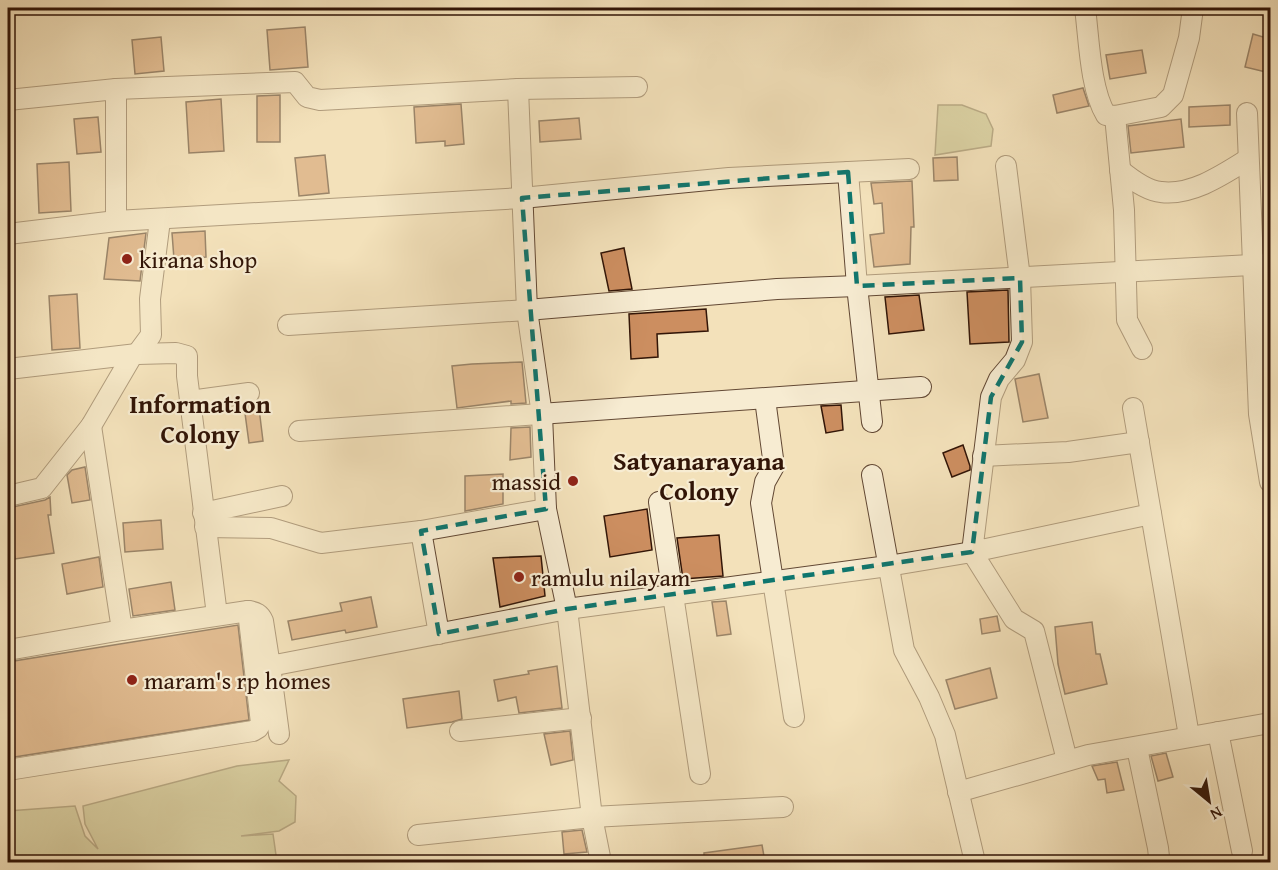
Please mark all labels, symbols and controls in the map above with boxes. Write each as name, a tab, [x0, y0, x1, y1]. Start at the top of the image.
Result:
place label: kirana shop	[139, 242, 257, 277]
marker: kirana shop	[120, 252, 134, 266]
district label: Information Colony	[129, 384, 271, 453]
district label: Satyanarayana Colony	[613, 441, 786, 510]
place label: massid	[491, 464, 561, 499]
marker: massid	[566, 474, 580, 488]
place label: ramulu nilayam	[531, 560, 691, 595]
marker: ramulu nilayam	[512, 570, 526, 584]
place label: maram's rp homes	[144, 663, 331, 698]
marker: maram's rp homes	[125, 673, 139, 687]
north arrow	[1179, 771, 1239, 831]
text: N	[1206, 801, 1227, 827]

